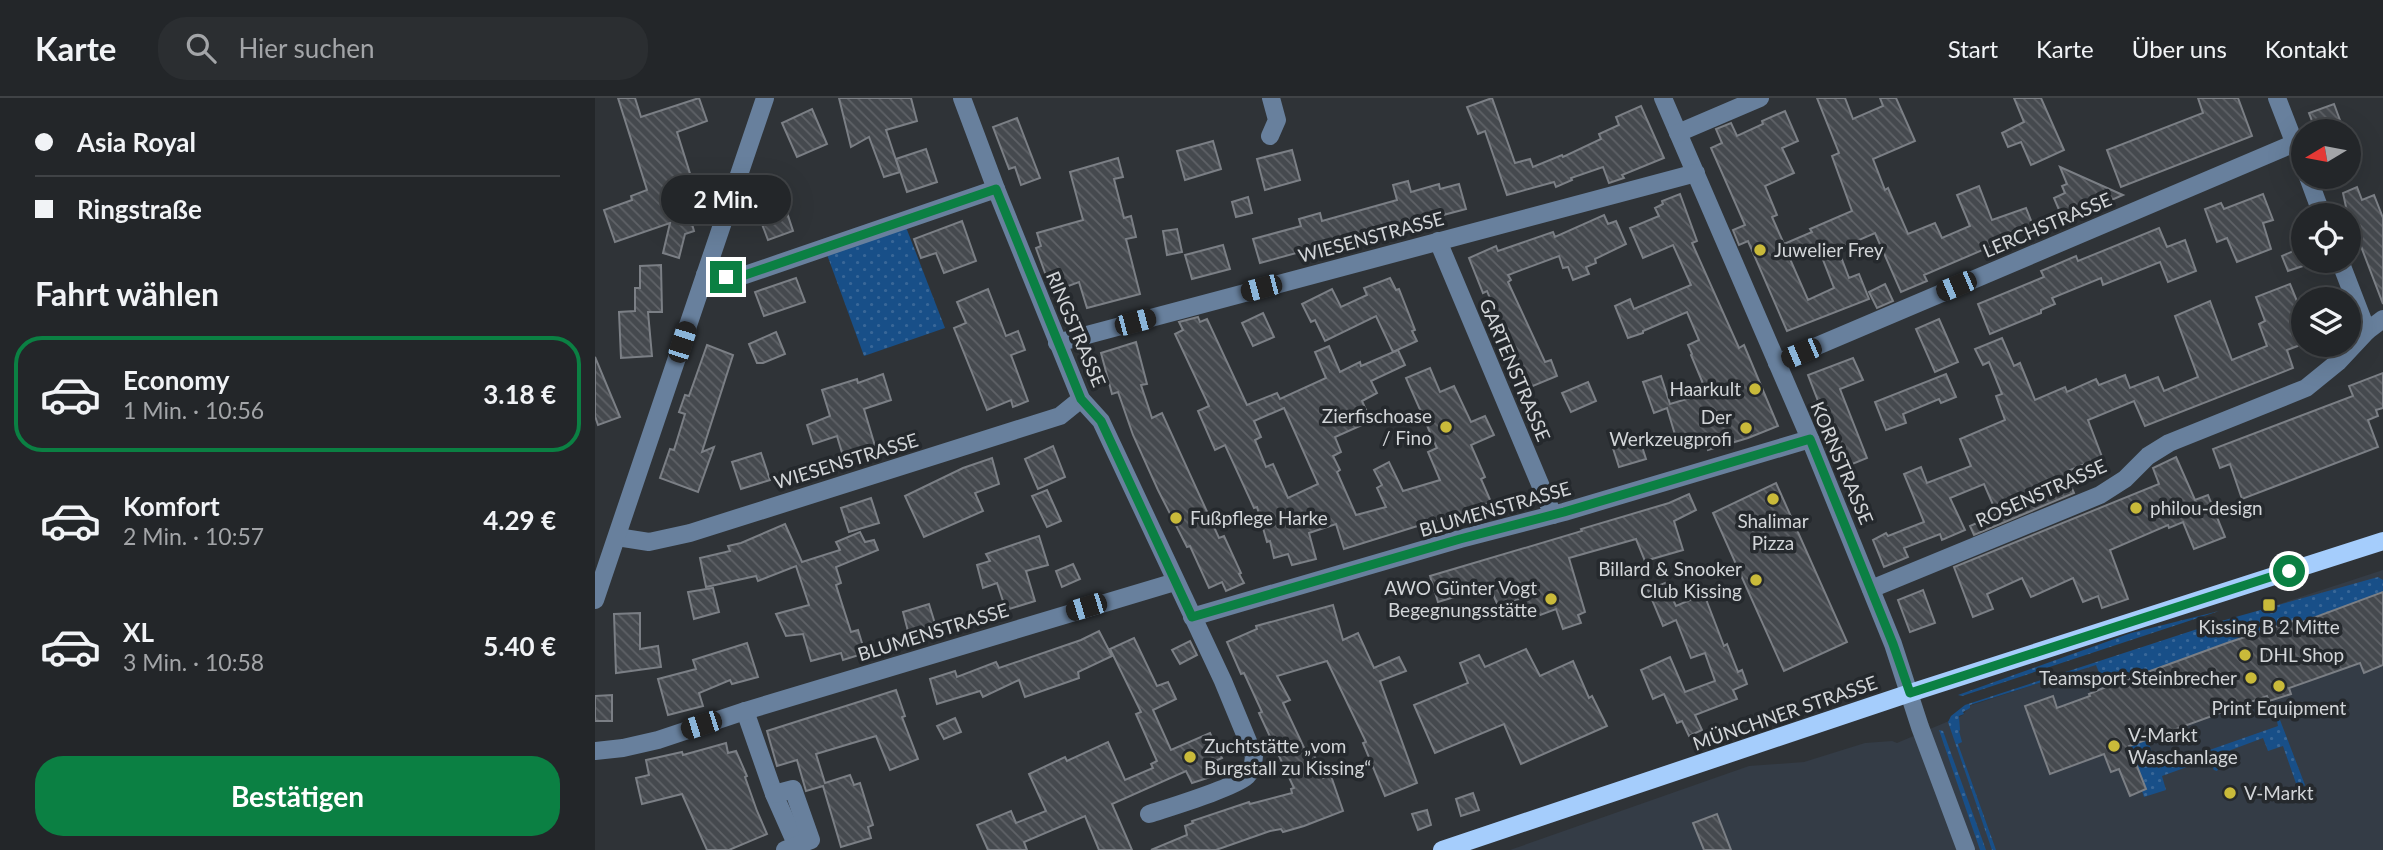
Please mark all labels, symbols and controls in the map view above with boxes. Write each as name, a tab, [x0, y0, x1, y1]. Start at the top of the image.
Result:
search box	[158, 17, 648, 80]
text: Karte	[35, 28, 116, 68]
icon: search	[182, 29, 220, 67]
text: Hier suchen	[238, 32, 375, 64]
text: Start	[1948, 34, 1998, 63]
text: Karte	[2036, 34, 2094, 63]
text: Über uns	[2132, 34, 2227, 63]
text: Kontakt	[2265, 34, 2348, 63]
north arrow	[2291, 119, 2361, 189]
map controls	[2291, 119, 2361, 357]
text: Asia Royal	[77, 126, 196, 158]
callout: 2 Min.	[661, 176, 791, 225]
text: 2 Min.	[694, 185, 758, 213]
street label: LERCHSTRASSE	[1979, 187, 2115, 262]
text: Ringstraße	[77, 193, 202, 225]
button: locate	[2291, 203, 2361, 273]
street label: WIESENSTRASSE	[1296, 206, 1446, 267]
place label: Juwelier Frey	[1774, 238, 1884, 261]
marker: Juwelier Frey	[1752, 242, 1768, 258]
route end	[710, 261, 742, 293]
street label: RINGSTRASSE	[1042, 267, 1111, 390]
car	[1933, 268, 1980, 304]
car	[1238, 272, 1285, 304]
text: Fahrt wählen	[35, 274, 219, 313]
button: layers	[2291, 287, 2361, 357]
street label: GARTENSTRASSE	[1475, 295, 1556, 445]
car	[1112, 306, 1159, 338]
car	[666, 319, 699, 365]
car	[1778, 335, 1825, 371]
icon: car	[39, 363, 102, 426]
text: Economy	[123, 364, 229, 396]
place label: Haarkult	[1669, 377, 1741, 400]
text: 3.18 €	[483, 378, 556, 410]
marker: Haarkult	[1747, 381, 1763, 397]
text: 1 Min. · 10:56	[123, 396, 264, 424]
street label: KORNSTRASSE	[1806, 398, 1879, 528]
place label: Zierfischoase / Fino	[1322, 404, 1432, 449]
place label: Der Werkzeugprofi	[1609, 405, 1732, 450]
marker: Zierfischoase / Fino	[1438, 419, 1454, 435]
marker: Der Werkzeugprofi	[1738, 420, 1754, 436]
street label: WIESENSTRASSE	[771, 428, 921, 493]
street label: ROSENSTRASSE	[1972, 453, 2110, 532]
street label: BLUMENSTRASSE	[1416, 476, 1573, 541]
icon: car	[39, 489, 102, 552]
text: Komfort	[123, 490, 220, 522]
marker: Shalimar Pizza	[1765, 491, 1781, 507]
place label: philou-design	[2150, 496, 2263, 519]
marker: philou-design	[2128, 500, 2144, 516]
text: 4.29 €	[483, 504, 556, 536]
place label: Fußpflege Harke	[1190, 506, 1328, 529]
place label: Shalimar Pizza	[1737, 509, 1809, 554]
marker: Fußpflege Harke	[1168, 510, 1184, 526]
text: 2 Min. · 10:57	[123, 522, 264, 550]
route start	[2273, 555, 2305, 587]
place label: Billard & Snooker Club Kissing	[1598, 557, 1742, 602]
marker: Billard & Snooker Club Kissing	[1748, 572, 1764, 588]
place label: AWO Günter Vogt Begegnungsstätte	[1384, 576, 1537, 621]
car	[1063, 591, 1110, 623]
marker: AWO Günter Vogt Begegnungsstätte	[1543, 591, 1559, 607]
marker: Kissing B 2 Mitte	[2261, 597, 2277, 613]
street label: BLUMENSTRASSE	[855, 598, 1011, 665]
icon: car	[39, 615, 102, 678]
place label: Kissing B 2 Mitte	[2198, 615, 2340, 638]
text: XL	[123, 616, 154, 648]
text: 5.40 €	[483, 630, 556, 662]
place label: DHL Shop	[2259, 643, 2344, 666]
marker: DHL Shop	[2237, 647, 2253, 663]
text: 3 Min. · 10:58	[123, 648, 264, 676]
place label: Teamsport Steinbrecher	[2039, 666, 2237, 689]
street label: MÜNCHNER STRASSE	[1690, 670, 1880, 755]
marker: Teamsport Steinbrecher	[2243, 670, 2259, 686]
marker: Print Equipment	[2271, 678, 2287, 694]
place label: Print Equipment	[2212, 696, 2347, 719]
car	[678, 709, 725, 741]
place label: V-Markt Waschanlage	[2128, 723, 2238, 768]
place label: Zuchtstätte „vom Burgstall zu Kissing“	[1204, 734, 1371, 779]
marker: V-Markt Waschanlage	[2106, 738, 2122, 754]
marker: Zuchtstätte „vom Burgstall zu Kissing“	[1182, 749, 1198, 765]
button: Bestätigen	[35, 756, 560, 836]
place label: V-Markt	[2244, 781, 2314, 804]
marker: V-Markt	[2222, 785, 2238, 801]

